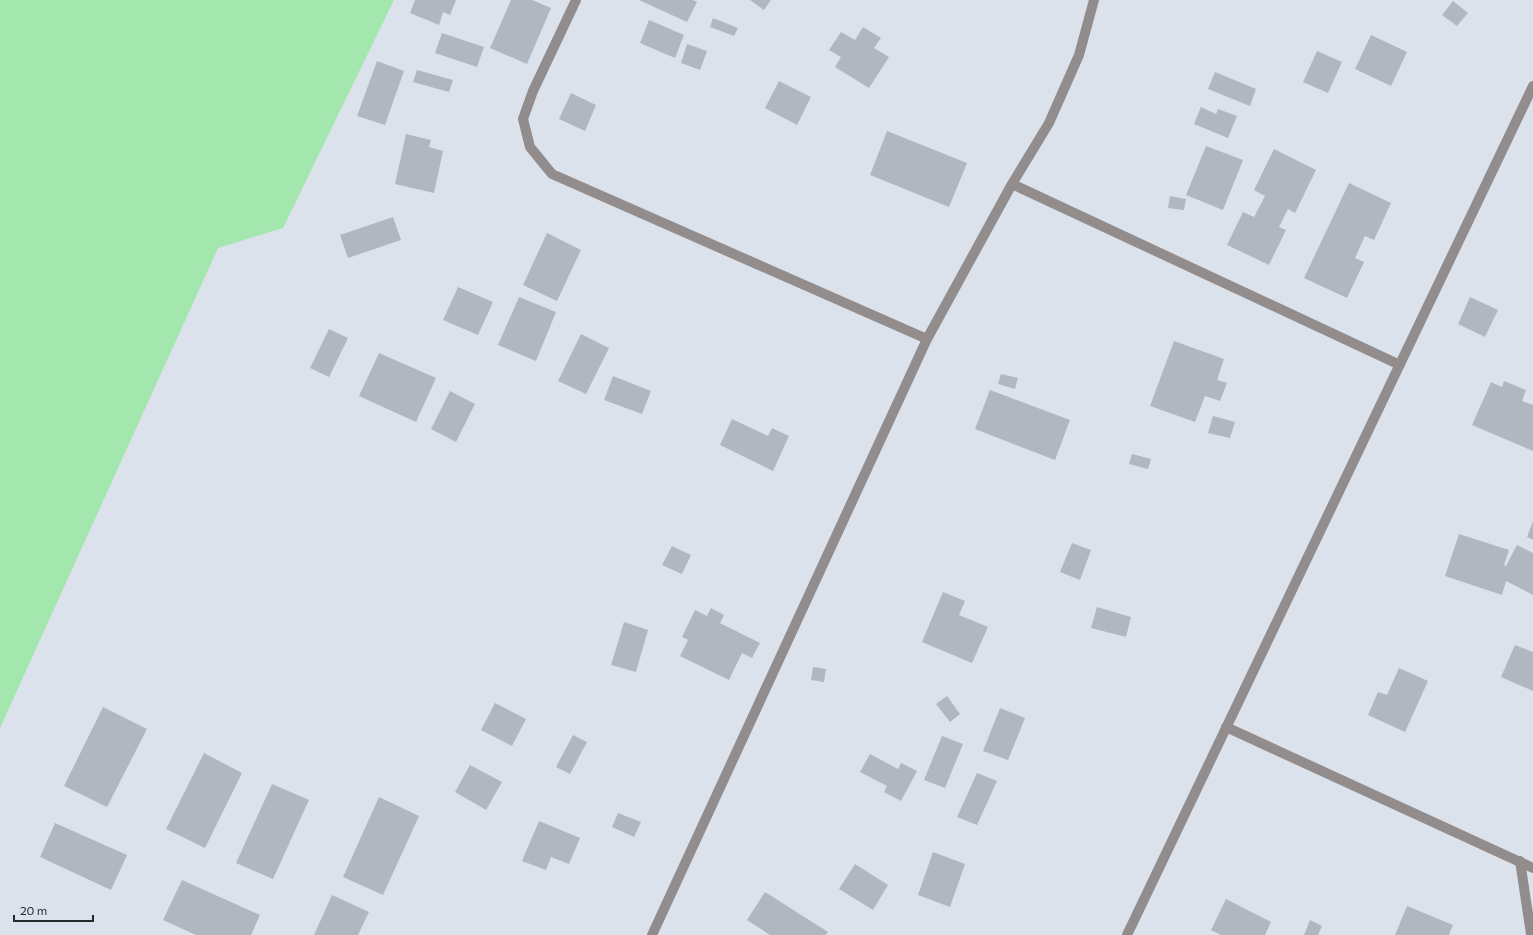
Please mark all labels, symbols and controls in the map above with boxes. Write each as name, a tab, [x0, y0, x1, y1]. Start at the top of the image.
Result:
scale bar	[14, 897, 93, 923]
text: 20 m	[20, 903, 47, 917]

